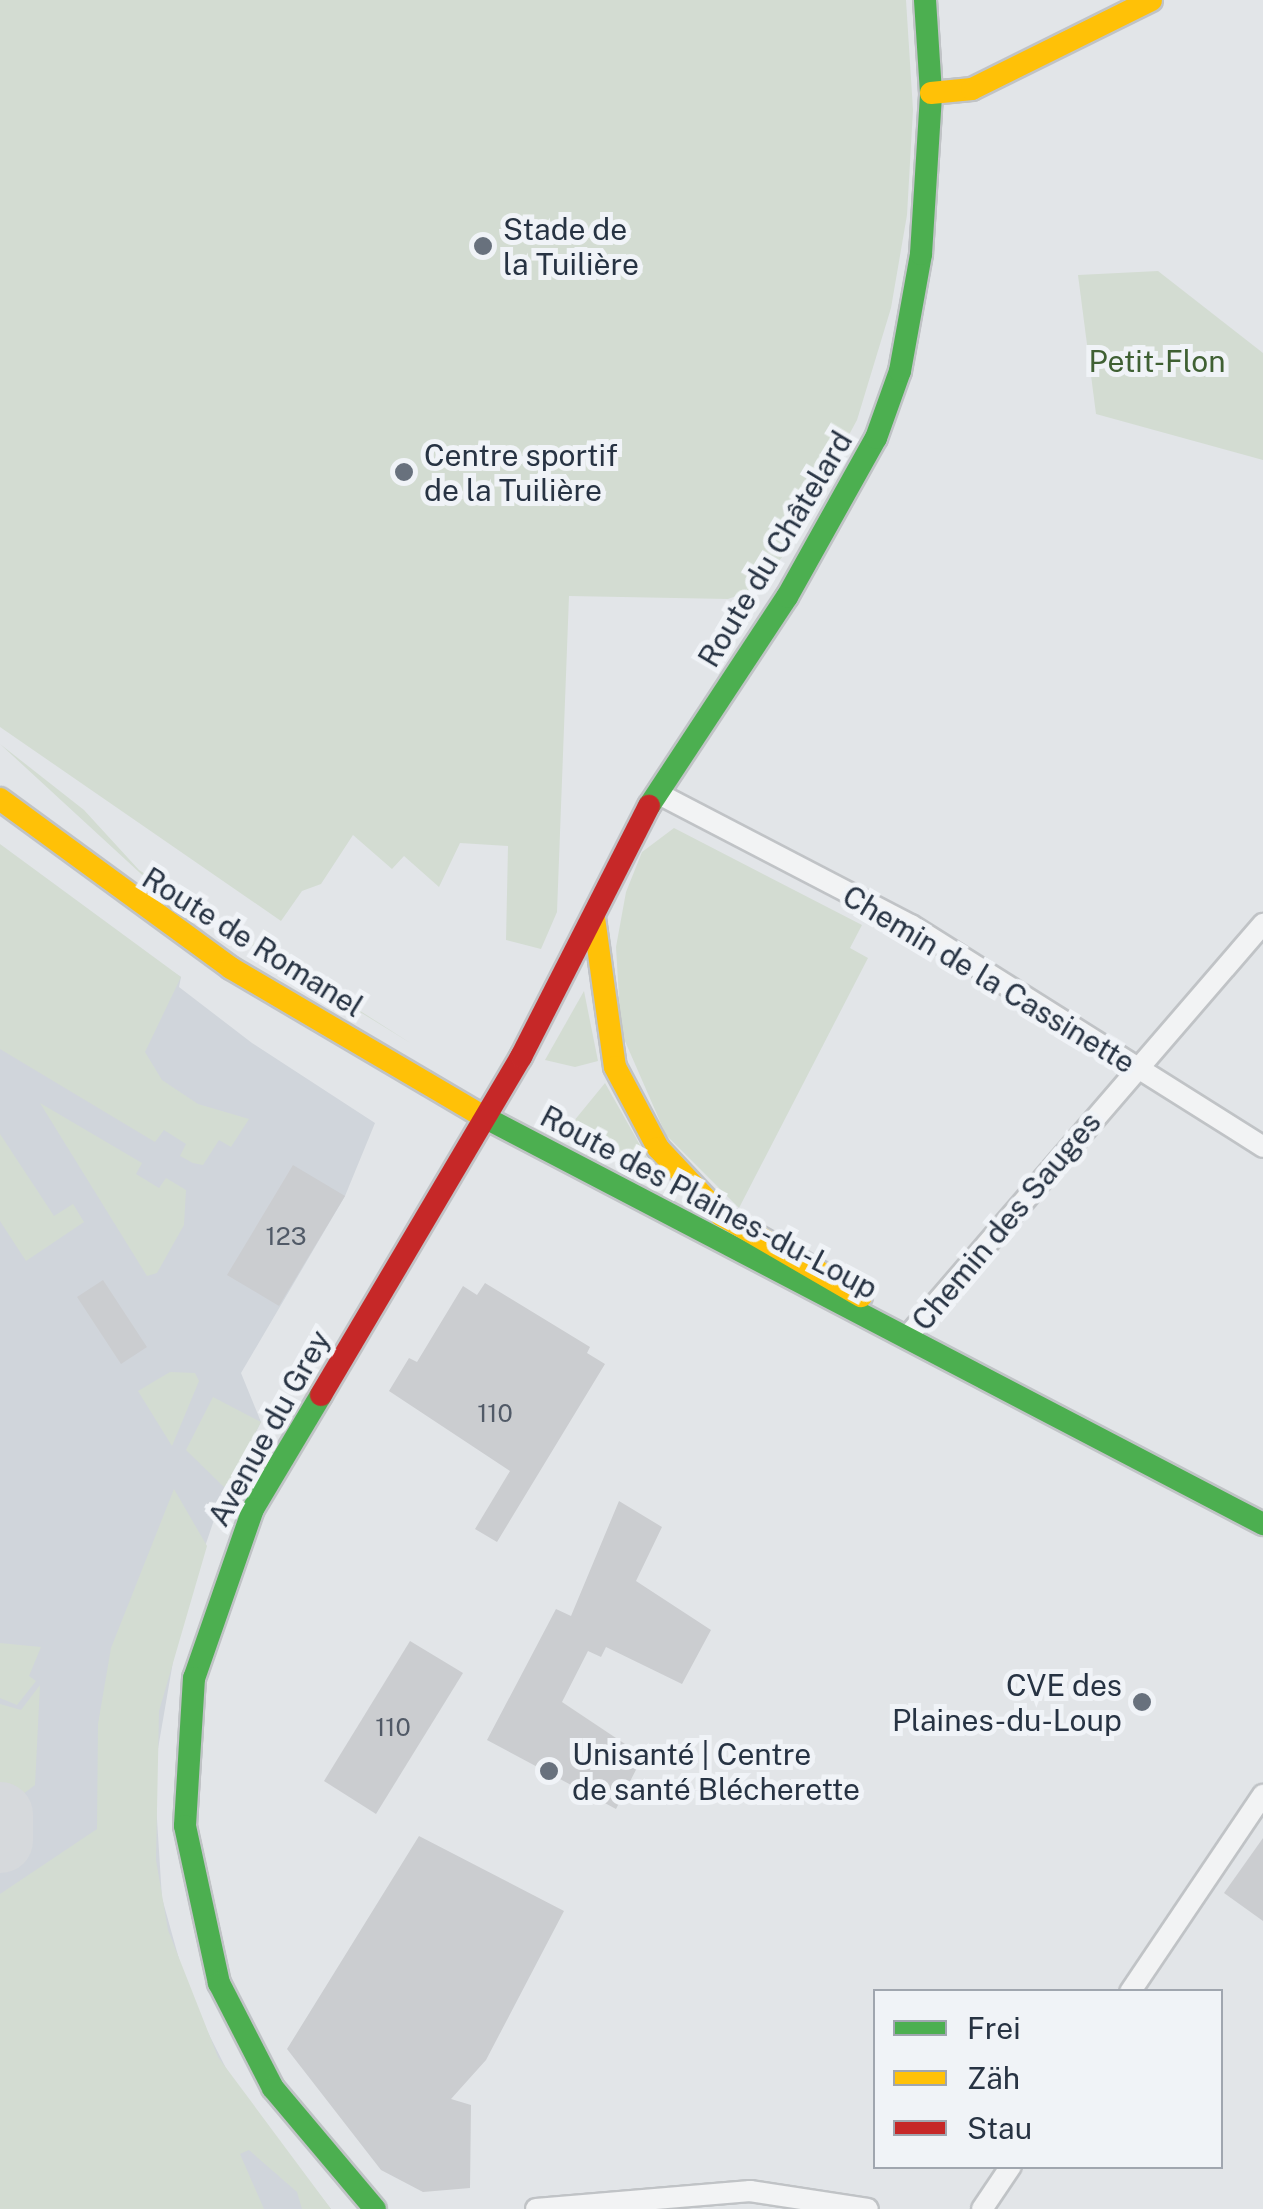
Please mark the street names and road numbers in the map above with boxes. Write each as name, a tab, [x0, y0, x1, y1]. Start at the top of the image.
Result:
street label: Route du Châtelard	[690, 424, 860, 674]
street label: Route de Romanel	[136, 859, 370, 1025]
street label: Chemin de la Cassinette	[836, 877, 1142, 1081]
street label: Route des Plaines-du-Loup	[534, 1098, 884, 1306]
street label: Chemin des Sauges	[904, 1104, 1108, 1338]
street label: Avenue du Grey	[200, 1323, 338, 1533]

